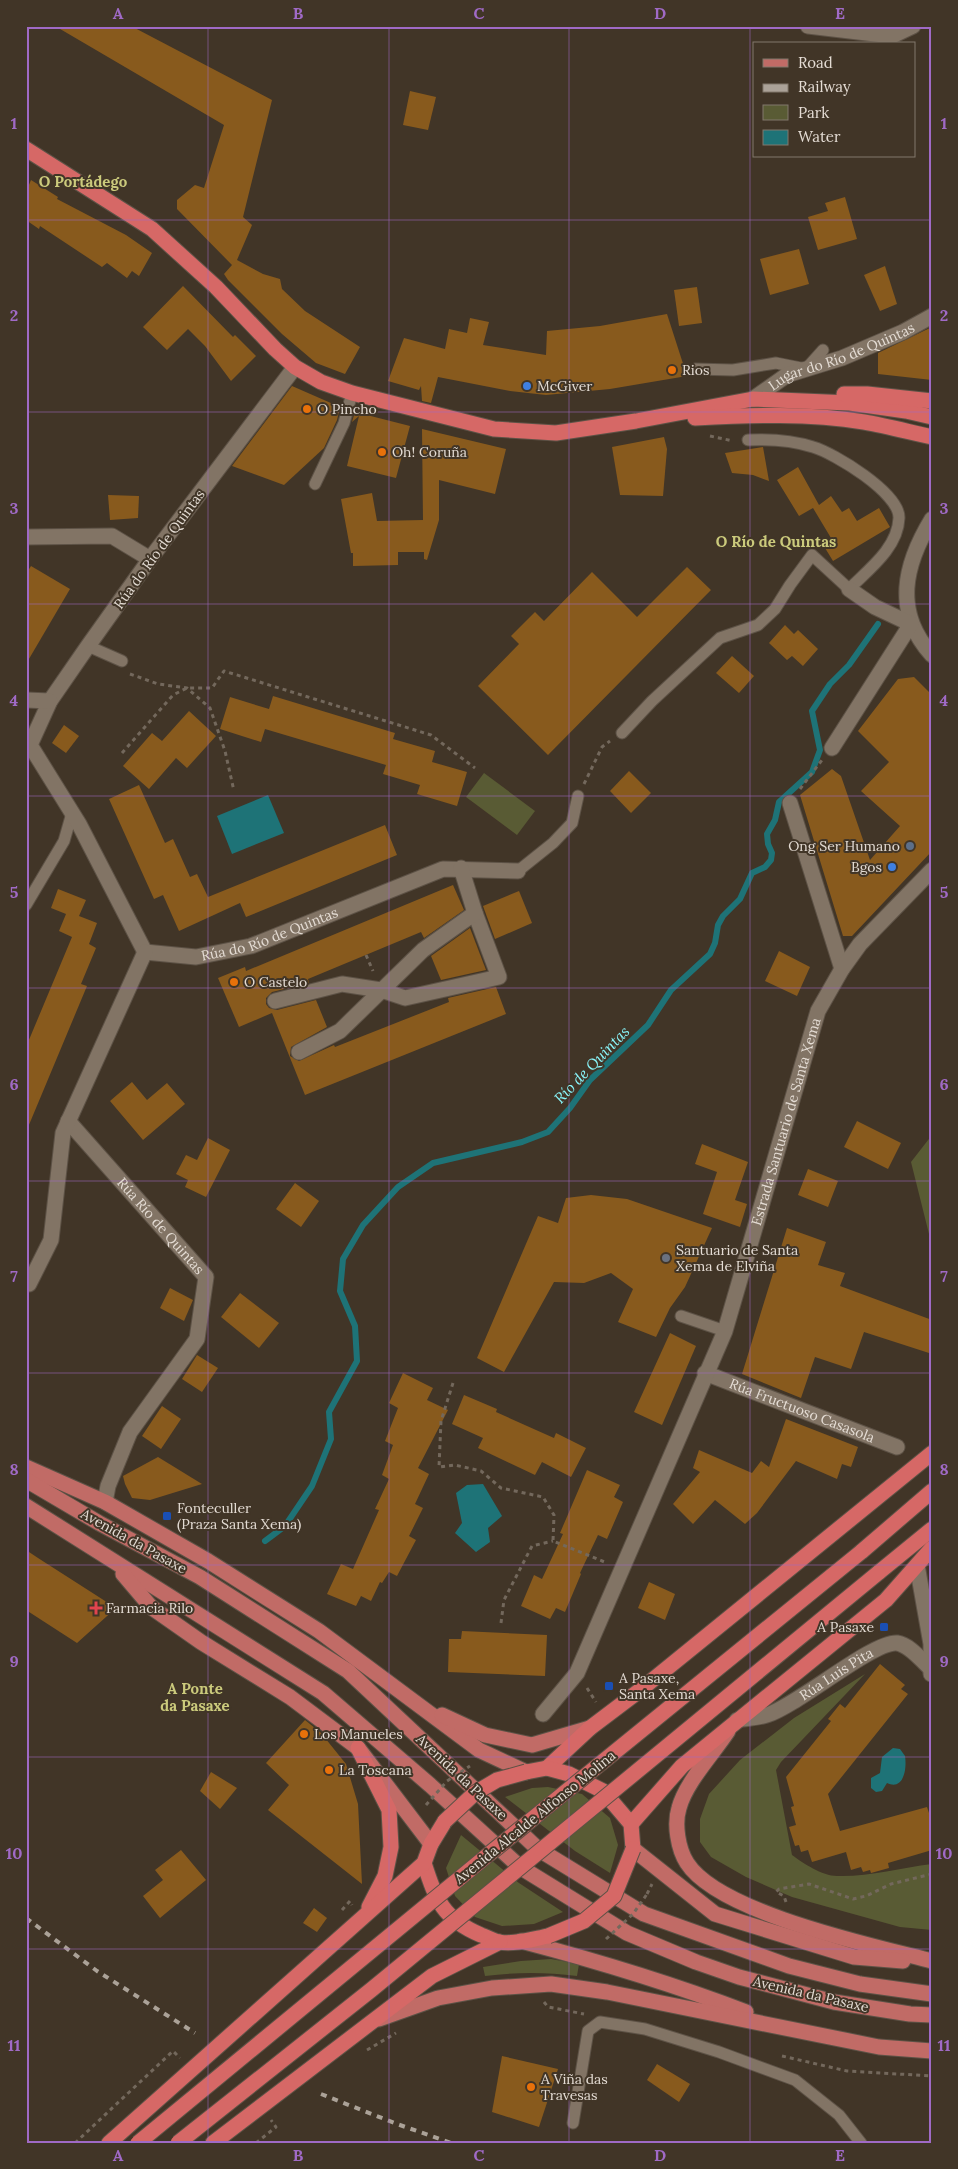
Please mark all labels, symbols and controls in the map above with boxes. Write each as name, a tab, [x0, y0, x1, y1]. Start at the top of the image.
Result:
text: A	[113, 3, 124, 23]
text: B	[293, 3, 304, 23]
text: C	[473, 3, 485, 23]
text: D	[654, 3, 666, 23]
text: E	[835, 3, 845, 23]
legend	[753, 42, 916, 158]
text: Road	[798, 53, 833, 72]
text: Railway	[798, 77, 851, 96]
text: Park	[798, 103, 829, 122]
text: 1	[11, 113, 17, 133]
text: 1	[941, 113, 947, 133]
text: Water	[798, 127, 841, 146]
district label: O Portádego	[39, 172, 128, 191]
text: 2	[10, 305, 18, 325]
text: 2	[940, 305, 948, 325]
street label: Lugar do Río de Quintas	[765, 318, 918, 394]
place label: Rios	[682, 361, 709, 379]
marker: Rios	[666, 364, 678, 376]
place label: McGiver	[537, 377, 592, 395]
marker: McGiver	[521, 380, 533, 392]
place label: O Pincho	[317, 400, 377, 418]
marker: O Pincho	[301, 403, 313, 415]
place label: Oh! Coruña	[392, 443, 467, 461]
marker: Oh! Coruña	[376, 446, 388, 458]
street label: Rúa do Río de Quintas	[110, 486, 208, 612]
text: 3	[10, 498, 19, 518]
text: 3	[940, 498, 949, 518]
district label: O Río de Quintas	[716, 532, 836, 551]
text: 4	[10, 690, 19, 710]
text: 4	[940, 690, 949, 710]
place label: Ong Ser Humano	[788, 837, 900, 855]
marker: Ong Ser Humano	[904, 840, 916, 852]
place label: Bgos	[851, 858, 882, 876]
marker: Bgos	[886, 861, 898, 873]
text: 5	[10, 882, 19, 902]
text: 5	[940, 882, 949, 902]
street label: Rúa do Río de Quintas	[199, 903, 341, 965]
place label: O Castelo	[244, 973, 307, 991]
marker: O Castelo	[228, 976, 240, 988]
street label: Estrada Santuario de Santa Xema	[747, 1016, 825, 1228]
water label: Río de Quintas	[550, 1022, 633, 1107]
text: 6	[9, 1074, 19, 1094]
text: 6	[939, 1074, 949, 1094]
street label: Rúa Río de Quintas	[113, 1174, 208, 1278]
place label: Santuario de Santa Xema de Elviña	[676, 1241, 798, 1275]
marker: Santuario de Santa Xema de Elviña	[660, 1252, 672, 1264]
text: 7	[10, 1266, 18, 1286]
text: 7	[940, 1266, 948, 1286]
street label: Rúa Fructuoso Casasola	[727, 1374, 877, 1447]
text: 8	[9, 1459, 19, 1479]
text: 8	[939, 1459, 949, 1479]
place label: Fonteculler (Praza Santa Xema)	[177, 1499, 301, 1533]
street label: Avenida da Pasaxe	[77, 1504, 190, 1578]
marker: Fonteculler (Praza Santa Xema)	[161, 1510, 173, 1522]
place label: Farmacia Rilo	[106, 1599, 193, 1617]
marker: Farmacia Rilo	[90, 1602, 102, 1614]
place label: A Pasaxe	[816, 1618, 874, 1636]
marker: A Pasaxe	[878, 1621, 890, 1633]
street label: Rúa Luis Pita	[796, 1644, 876, 1704]
text: 9	[9, 1651, 19, 1671]
text: 9	[939, 1651, 949, 1671]
place label: A Pasaxe, Santa Xema	[618, 1669, 695, 1703]
district label: A Ponte da Pasaxe	[160, 1679, 230, 1715]
marker: A Pasaxe, Santa Xema	[603, 1680, 615, 1692]
place label: Los Manueles	[314, 1725, 403, 1743]
marker: Los Manueles	[298, 1728, 310, 1740]
street label: Avenida da Pasaxe	[412, 1729, 512, 1824]
street label: Avenida Alcalde Alfonso Molina	[450, 1746, 619, 1888]
place label: La Toscana	[339, 1761, 412, 1779]
marker: La Toscana	[323, 1764, 335, 1776]
text: 10	[6, 1843, 22, 1863]
text: 10	[936, 1843, 952, 1863]
street label: Avenida da Pasaxe	[750, 1972, 871, 2016]
text: 11	[8, 2035, 21, 2055]
text: 11	[938, 2035, 951, 2055]
place label: A Viña das Travesas	[540, 2070, 608, 2104]
marker: A Viña das Travesas	[525, 2081, 537, 2093]
text: A	[113, 2145, 124, 2165]
text: B	[293, 2145, 304, 2165]
text: C	[473, 2145, 485, 2165]
text: D	[654, 2145, 666, 2165]
text: E	[835, 2145, 845, 2165]

